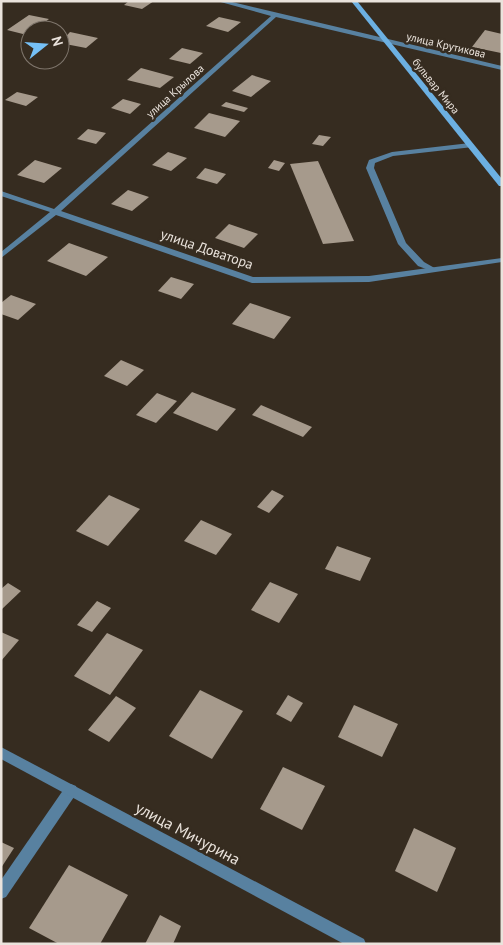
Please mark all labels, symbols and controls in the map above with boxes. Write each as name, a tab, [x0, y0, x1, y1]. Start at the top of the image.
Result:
north arrow	[20, 20, 70, 70]
street label: улица Крутикова	[405, 29, 487, 61]
text: N	[47, 34, 67, 48]
street label: бульвар Мира	[409, 55, 463, 117]
street label: улица Крылова	[143, 61, 207, 121]
street label: улица Доватора	[158, 225, 256, 273]
street label: улица Мичурина	[132, 797, 244, 869]

